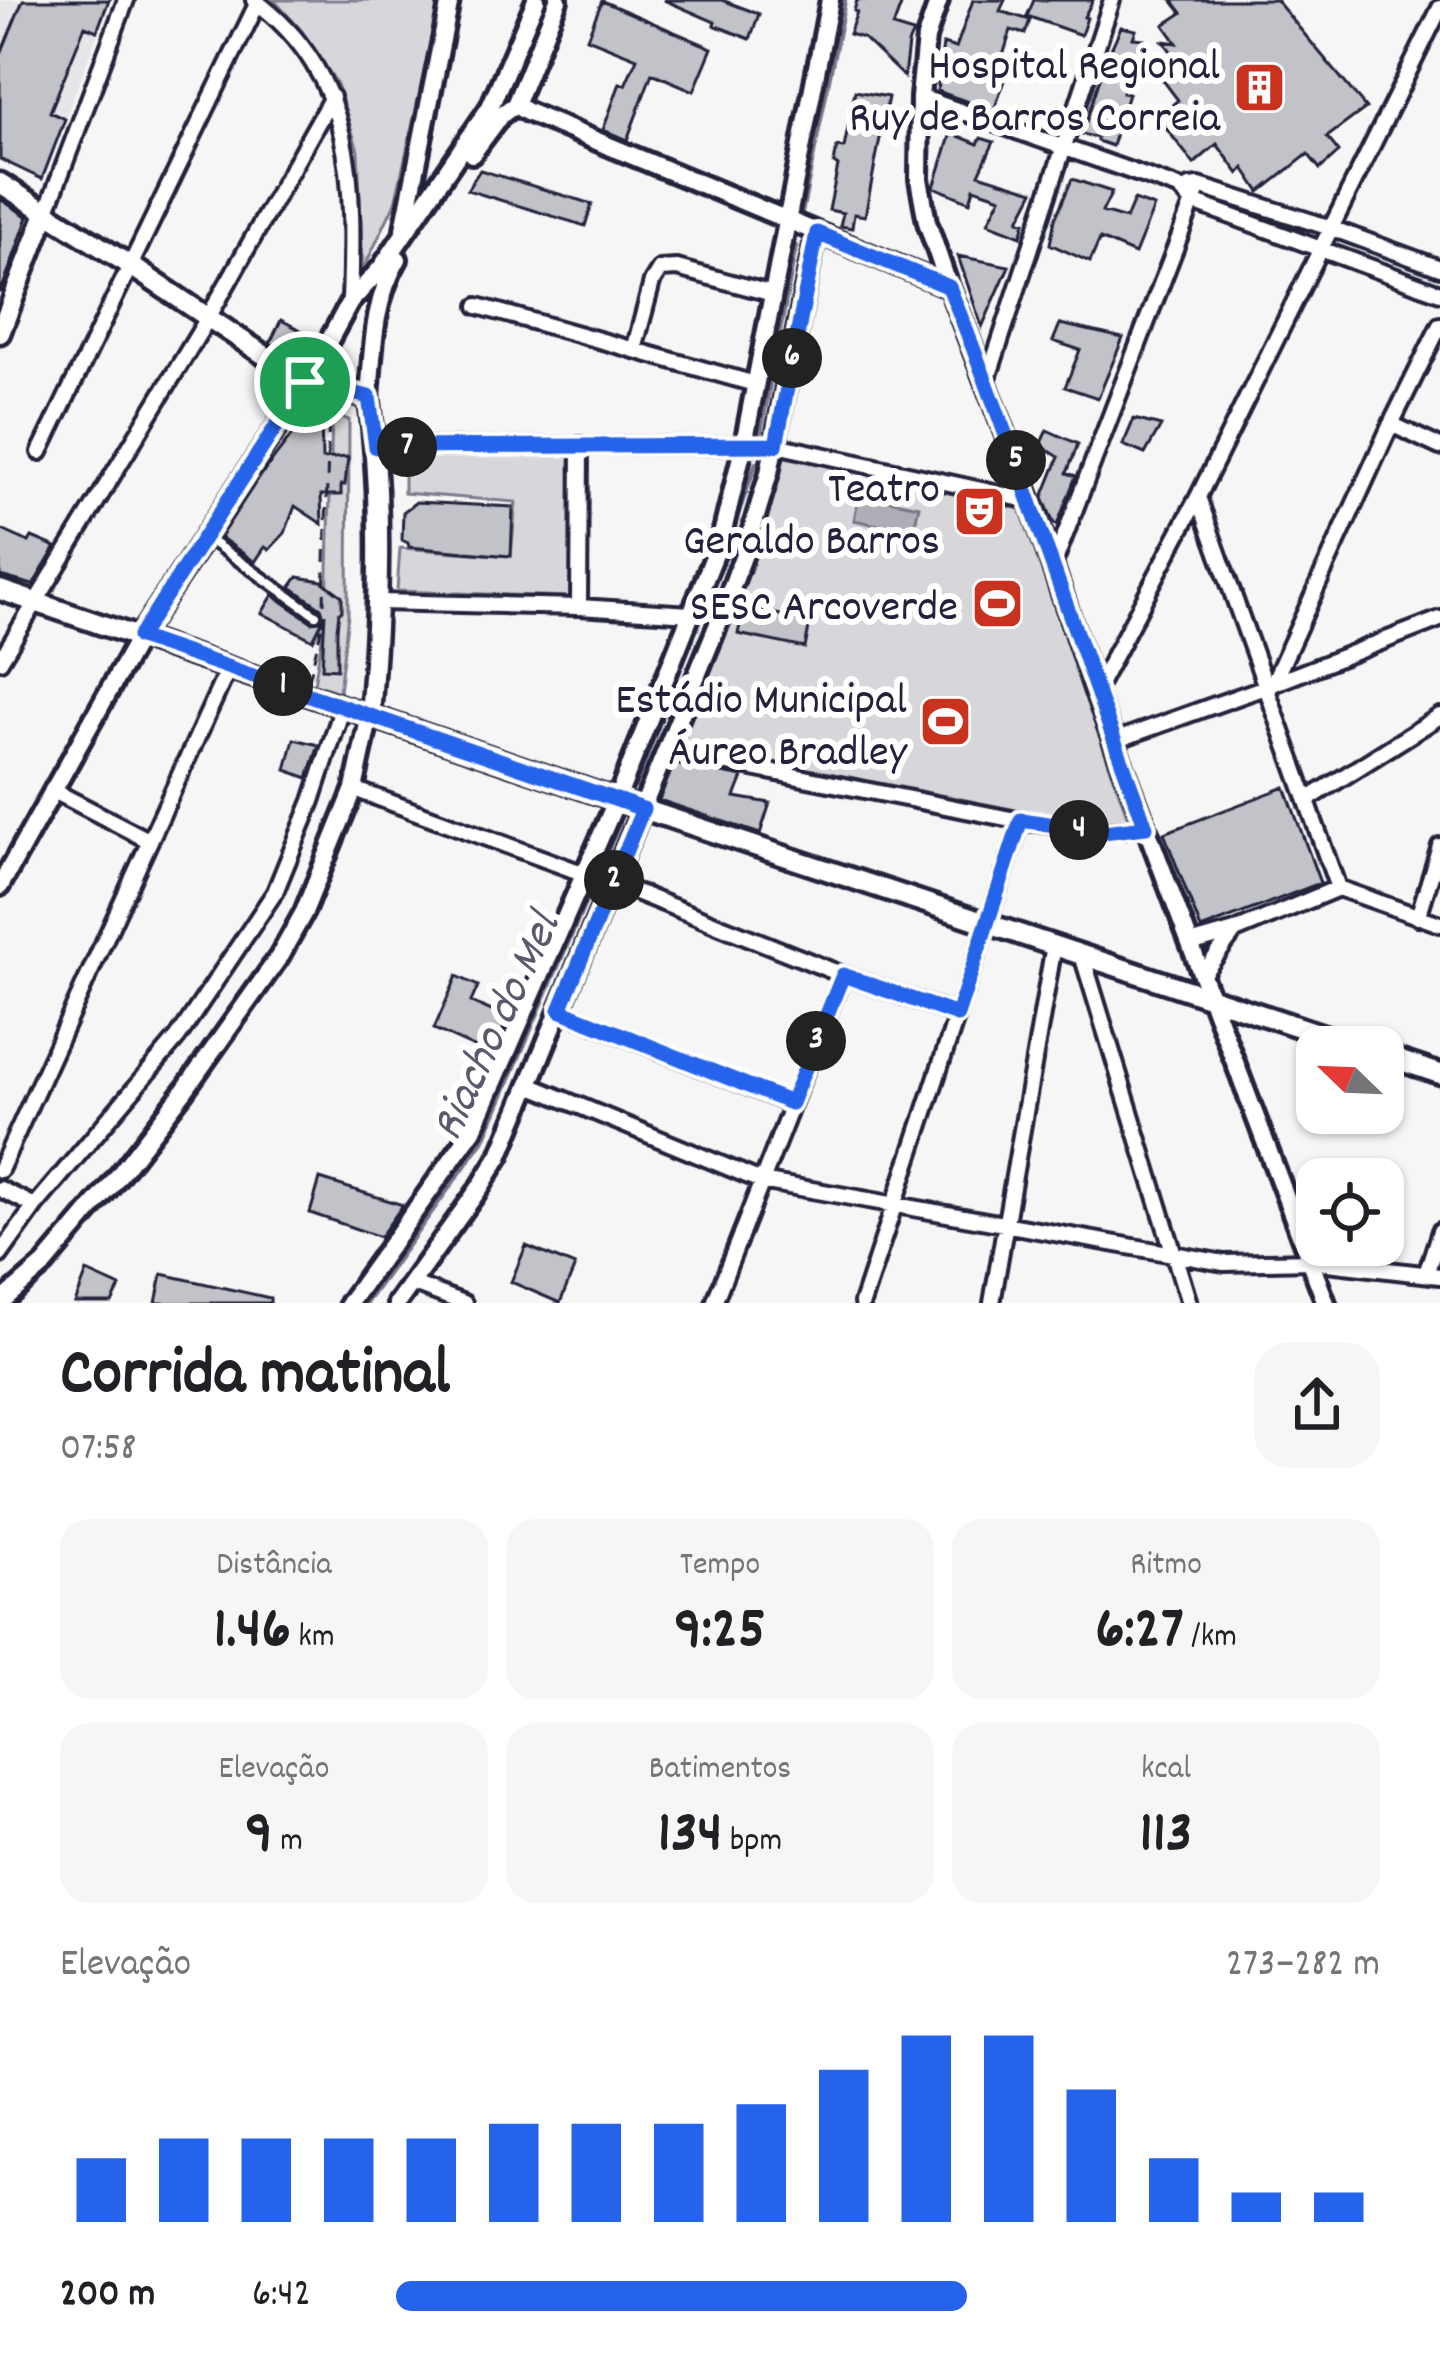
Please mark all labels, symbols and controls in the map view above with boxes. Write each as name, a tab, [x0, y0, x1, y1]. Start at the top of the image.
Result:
place label: Hospital Regional Ruy de Barros Correia	[849, 37, 1221, 153]
building icon: Hospital Regional Ruy de Barros Correia	[1231, 60, 1287, 116]
pin: 6	[762, 328, 822, 388]
pin	[254, 331, 356, 433]
text: 6	[784, 334, 800, 381]
icon: arrive	[272, 349, 338, 415]
pin: 7	[377, 417, 437, 477]
text: 7	[401, 423, 413, 470]
pin: 5	[986, 430, 1046, 490]
text: 5	[1008, 436, 1024, 483]
place label: Teatro Geraldo Barros	[683, 460, 940, 576]
theatre icon: Teatro Geraldo Barros	[951, 483, 1007, 539]
sports icon: SESC Arcoverde	[969, 575, 1025, 631]
place label: SESC Arcoverde	[690, 578, 958, 642]
pin: 1	[253, 656, 313, 716]
text: 1	[279, 662, 287, 709]
place label: Estádio Municipal Áureo Bradley	[615, 671, 908, 787]
sports icon: Estádio Municipal Áureo Bradley	[918, 694, 974, 750]
pin: 4	[1049, 800, 1109, 860]
text: 4	[1072, 806, 1086, 853]
pin: 2	[584, 850, 644, 910]
text: 2	[607, 856, 621, 903]
water label: Riacho do Mel	[416, 900, 583, 1153]
pin: 3	[786, 1011, 846, 1071]
text: 3	[809, 1017, 823, 1064]
north arrow	[1296, 1026, 1404, 1134]
map controls	[1296, 1026, 1404, 1266]
button: locate	[1296, 1158, 1404, 1266]
text: Corrida matinal	[60, 1331, 450, 1425]
button: share	[1254, 1342, 1380, 1468]
text: 07:58	[60, 1423, 136, 1478]
text: Distância	[216, 1543, 332, 1590]
text: Tempo	[680, 1543, 760, 1590]
text: Ritmo	[1130, 1543, 1202, 1590]
text: 1.46	[213, 1590, 291, 1676]
text: 9:25	[674, 1590, 766, 1676]
text: 6:27	[1095, 1590, 1184, 1676]
text: km	[291, 1615, 335, 1662]
text: /km	[1184, 1615, 1237, 1662]
text: Elevação	[218, 1747, 330, 1794]
text: Batimentos	[649, 1747, 791, 1794]
text: kcal	[1141, 1747, 1191, 1794]
text: 9	[245, 1794, 273, 1880]
text: 134	[658, 1794, 722, 1880]
text: 113	[1140, 1794, 1192, 1880]
text: m	[273, 1819, 303, 1866]
text: bpm	[722, 1819, 782, 1866]
text: Elevação	[60, 1939, 191, 1994]
text: 273–282 m	[1226, 1939, 1380, 1994]
text: 200 m	[60, 2269, 155, 2324]
text: 6:42	[252, 2269, 311, 2324]

